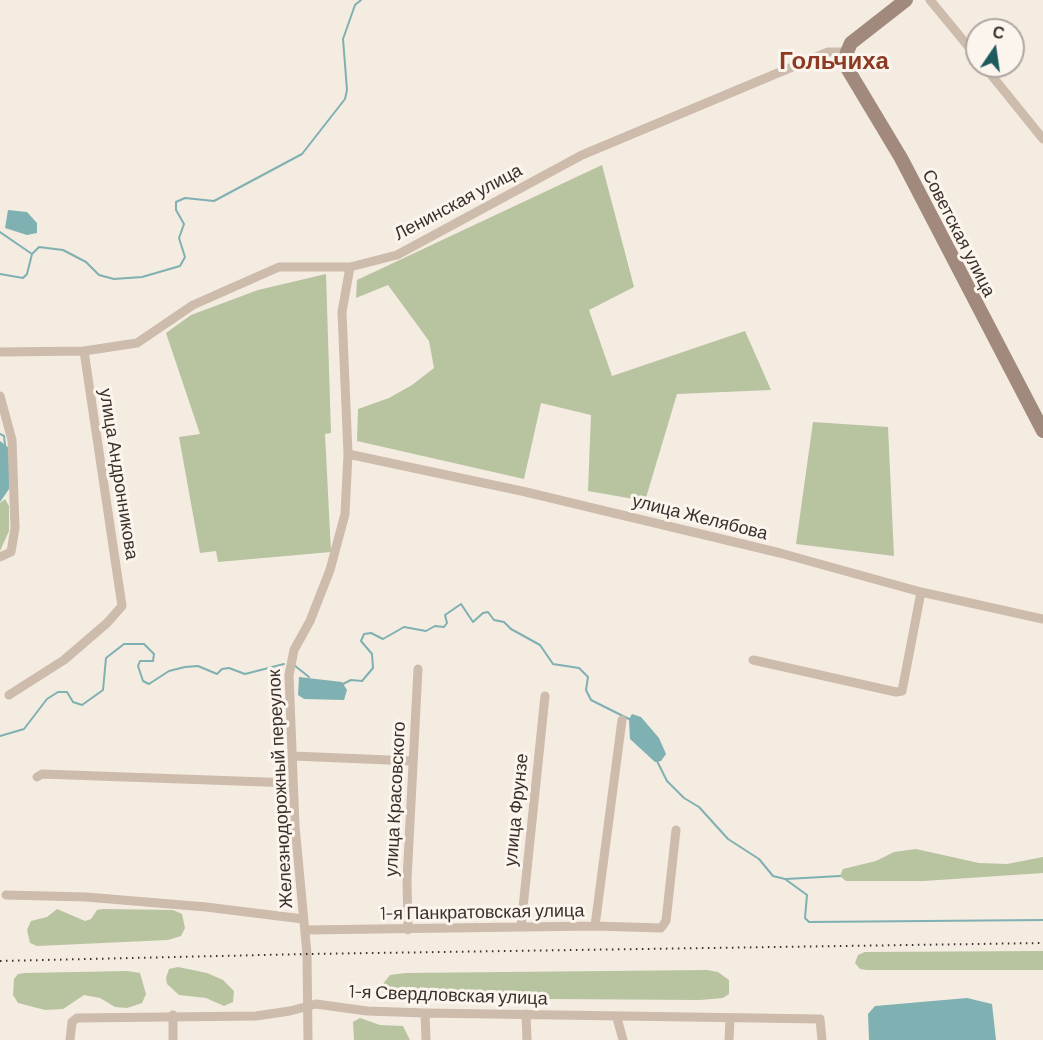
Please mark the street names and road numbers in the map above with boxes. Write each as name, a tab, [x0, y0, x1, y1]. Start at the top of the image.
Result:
street label: Ленинская улица	[390, 159, 526, 245]
street label: Советская улица	[918, 166, 1000, 300]
street label: улица Андронникова	[95, 387, 143, 561]
street label: улица Желябова	[630, 490, 770, 544]
street label: Железнодорожный переулок	[263, 669, 297, 909]
street label: улица Красовского	[380, 721, 410, 877]
street label: улица Фрунзе	[499, 752, 533, 868]
street label: 1-я Панкратовская улица	[380, 899, 584, 925]
street label: 1-я Свердловская улица	[348, 981, 548, 1009]

